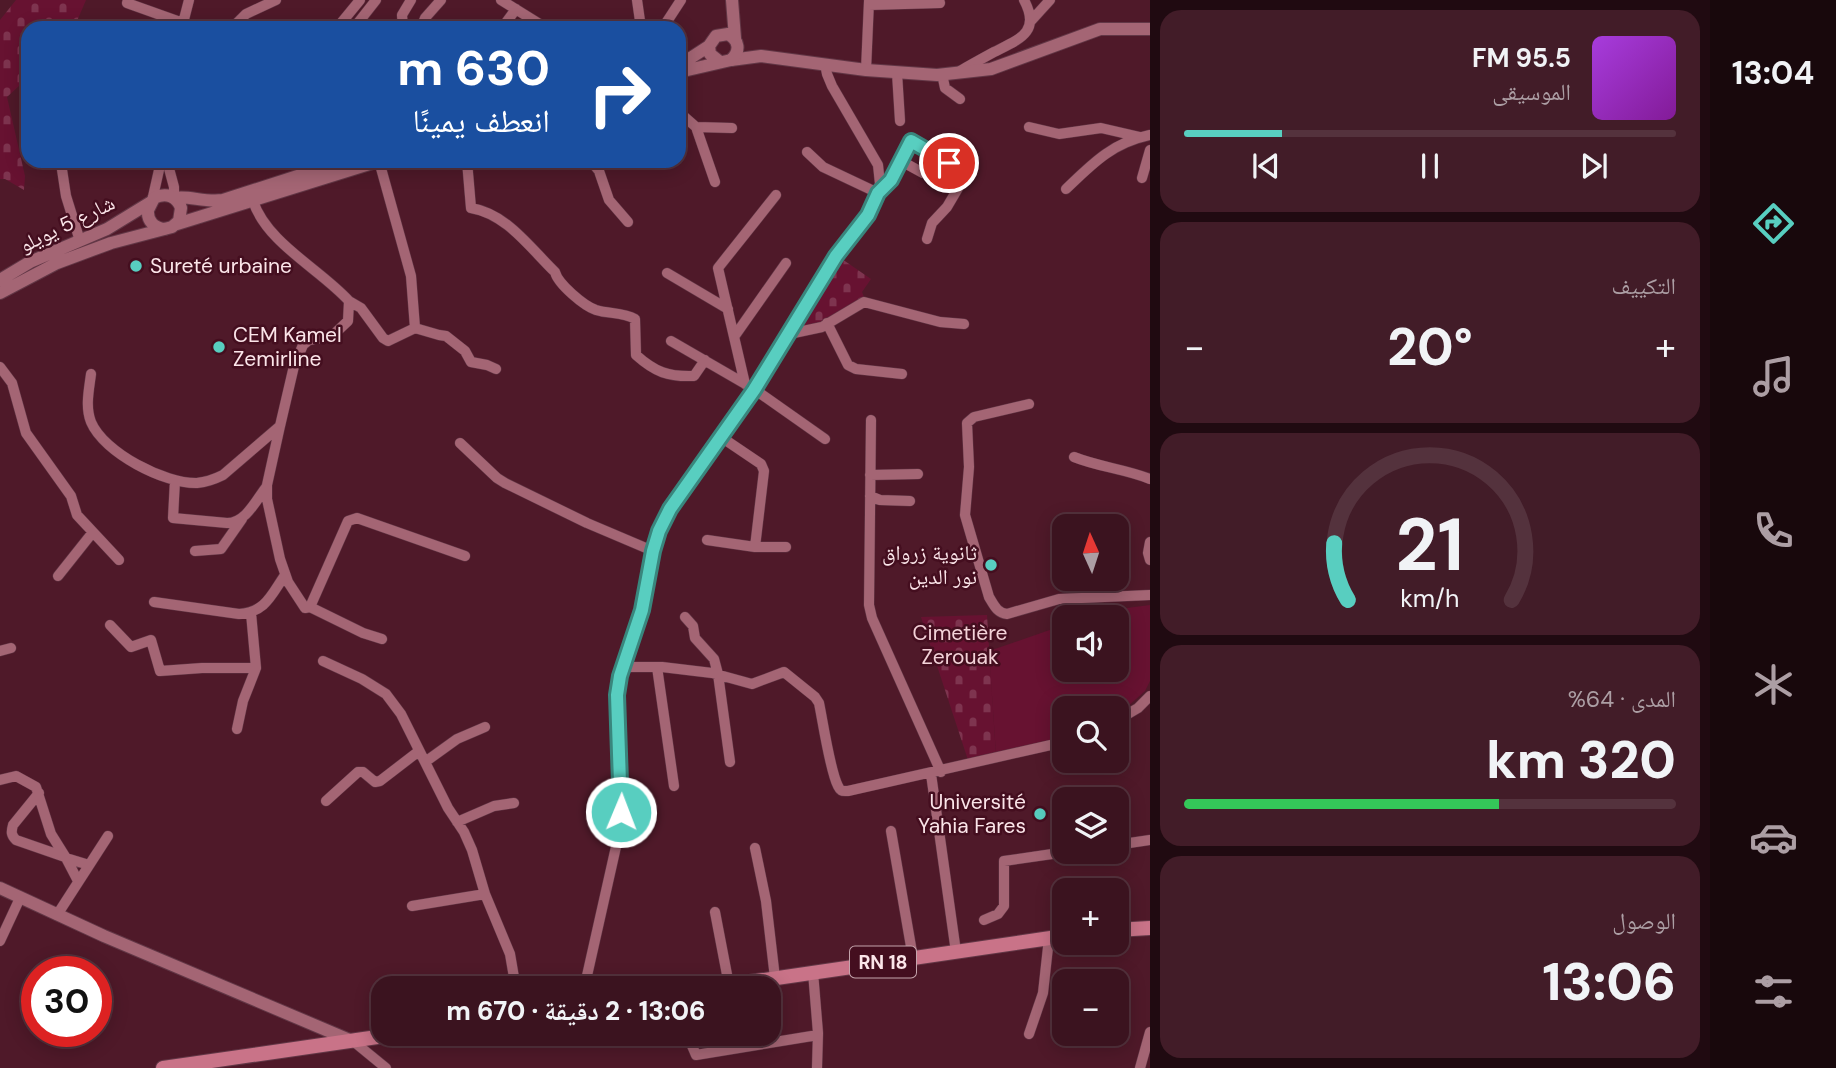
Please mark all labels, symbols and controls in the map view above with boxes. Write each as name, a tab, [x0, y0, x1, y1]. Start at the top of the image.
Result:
text: 630 m	[397, 36, 550, 100]
text: 95.5 FM	[1472, 41, 1571, 75]
icon: right	[574, 49, 665, 140]
text: 13:04	[1732, 52, 1814, 94]
text: الموسيقى	[1492, 77, 1571, 107]
text: انعطف يمينًا	[412, 100, 550, 142]
pin	[919, 133, 979, 193]
icon: arrive	[930, 144, 968, 182]
icon: previous	[1247, 147, 1285, 185]
icon: pause	[1411, 147, 1449, 185]
icon: next	[1575, 147, 1613, 185]
street label: شارع 5 يويلو	[15, 189, 119, 259]
icon: directions	[1749, 199, 1798, 248]
place label: Sureté urbaine	[150, 252, 292, 280]
marker: Sureté urbaine	[128, 258, 144, 274]
text: التكييف	[1611, 271, 1676, 301]
text: 20°	[1387, 313, 1473, 381]
place label: CEM Kamel Zemirline	[233, 321, 342, 373]
text: −	[1184, 322, 1205, 372]
text: +	[1655, 322, 1676, 372]
marker: CEM Kamel Zemirline	[211, 339, 227, 355]
icon: music	[1749, 352, 1798, 401]
text: 21	[1396, 498, 1464, 593]
icon: phone	[1749, 506, 1798, 555]
north arrow	[1052, 514, 1129, 592]
map controls	[1052, 514, 1129, 1046]
place label: ثانوية زرواق نور الدين	[882, 539, 977, 591]
marker: ثانوية زرواق نور الدين	[983, 557, 999, 573]
text: km/h	[1400, 582, 1460, 615]
button: sound	[1052, 605, 1129, 682]
park label: Cimetière Zerouak	[913, 619, 1008, 671]
icon: climate	[1749, 660, 1798, 709]
text: المدى · 64%	[1568, 684, 1676, 714]
button: search	[1052, 696, 1129, 773]
text: 320 km	[1486, 726, 1676, 794]
position arrow	[584, 775, 658, 849]
button: layers	[1052, 787, 1129, 864]
place label: Université Yahia Fares	[918, 788, 1026, 840]
marker: Université Yahia Fares	[1032, 806, 1048, 822]
icon: car	[1749, 813, 1798, 862]
button: +	[1052, 878, 1129, 955]
text: الوصول	[1612, 906, 1676, 936]
road number: RN 18	[850, 946, 916, 978]
text: 13:06	[1542, 948, 1676, 1016]
speed limit sign: 30	[21, 956, 112, 1047]
icon: filters	[1749, 967, 1798, 1016]
button: −	[1052, 969, 1129, 1046]
text: 13:06 · 2 دقيقة · 670 m	[446, 994, 706, 1028]

